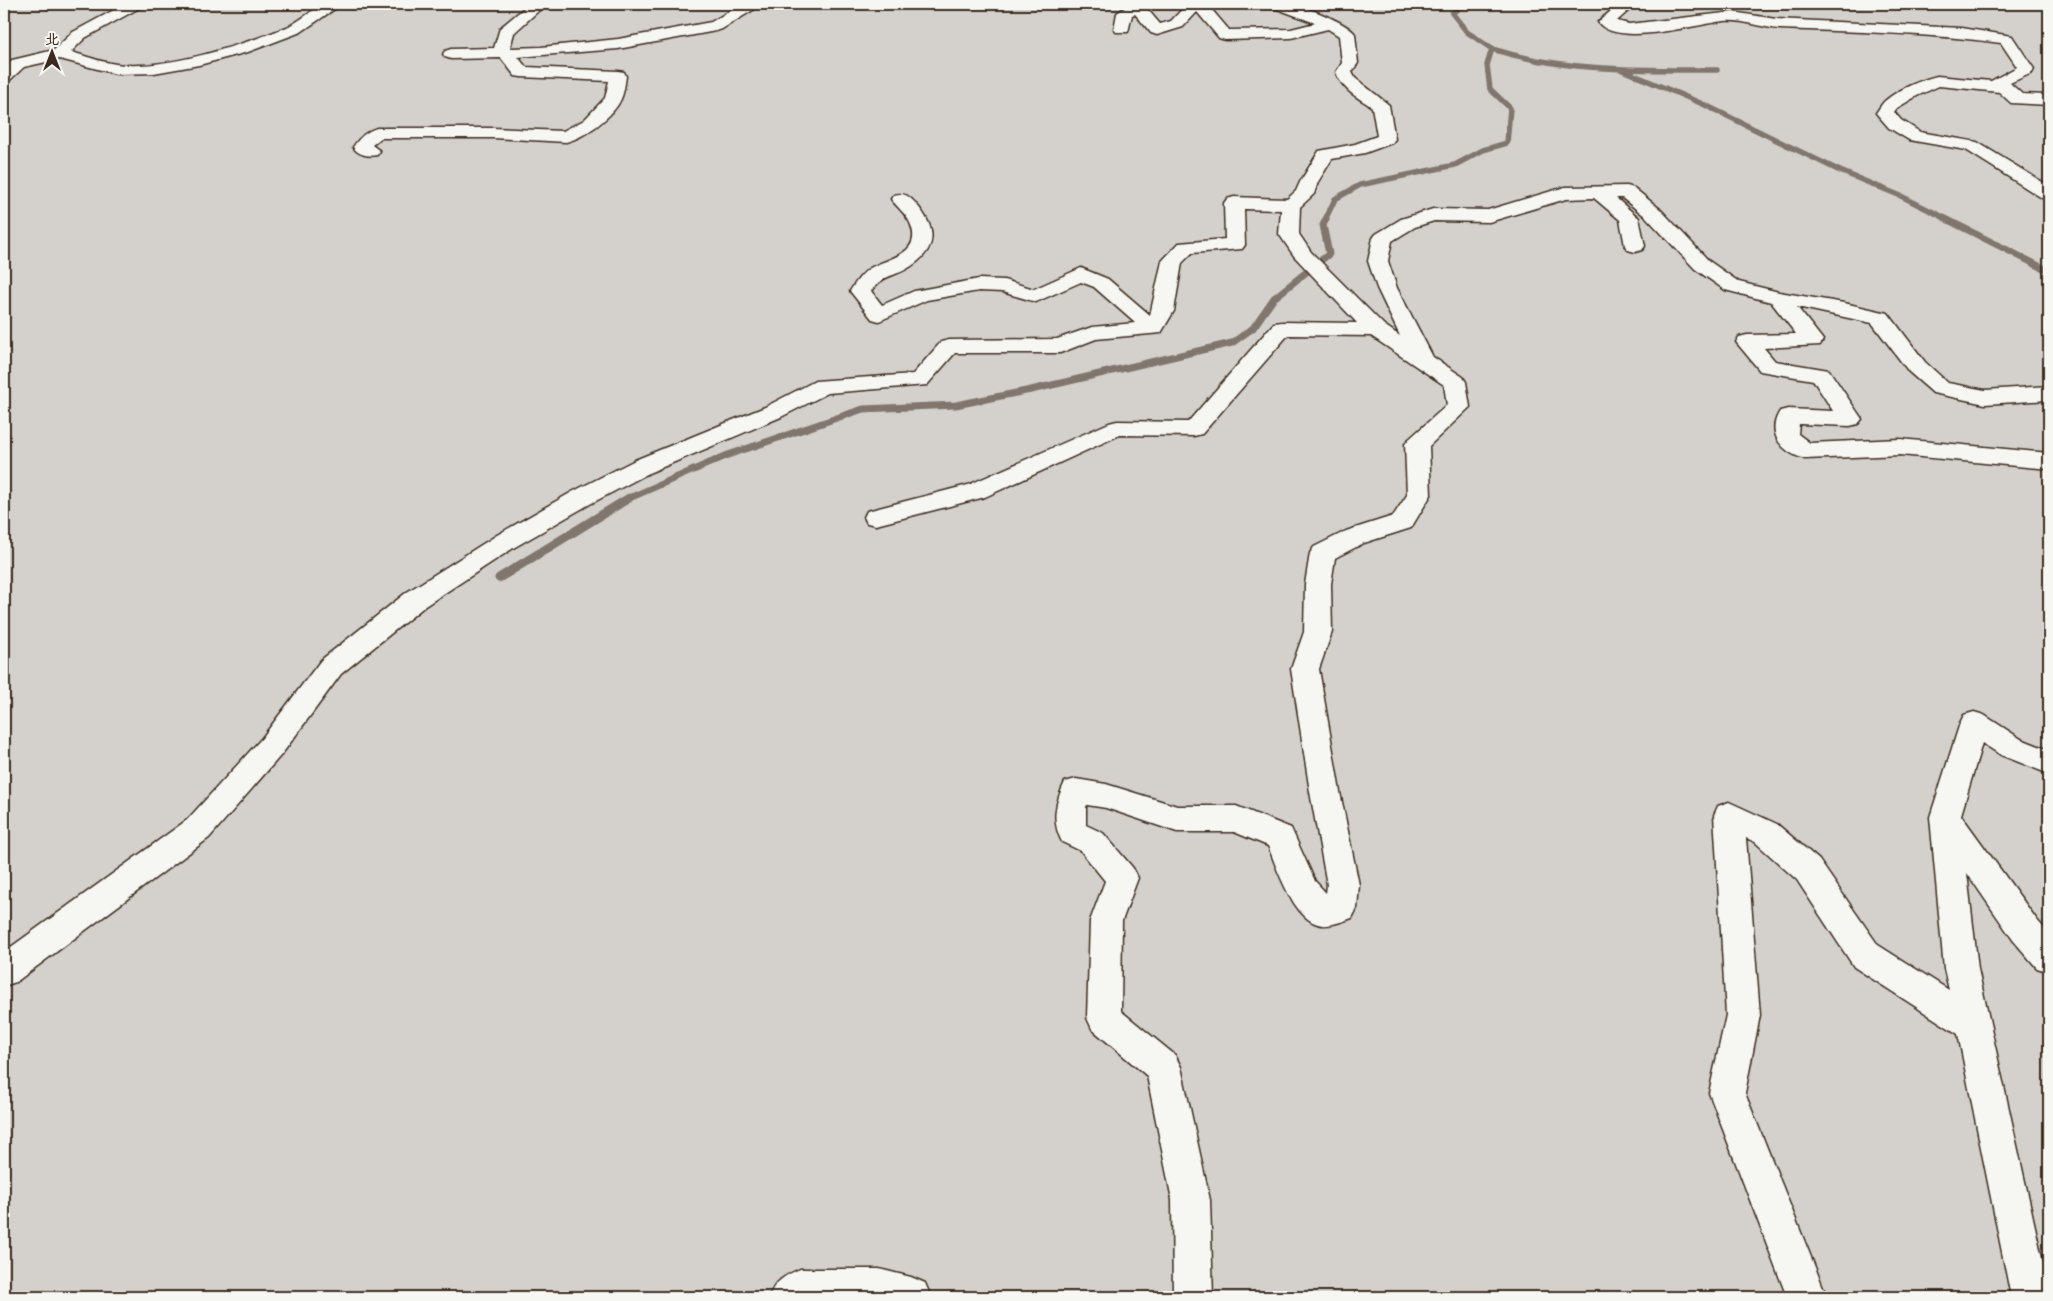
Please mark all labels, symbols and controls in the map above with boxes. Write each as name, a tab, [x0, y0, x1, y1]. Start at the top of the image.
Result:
north arrow	[28, 28, 78, 78]
text: 北	[45, 30, 59, 48]

